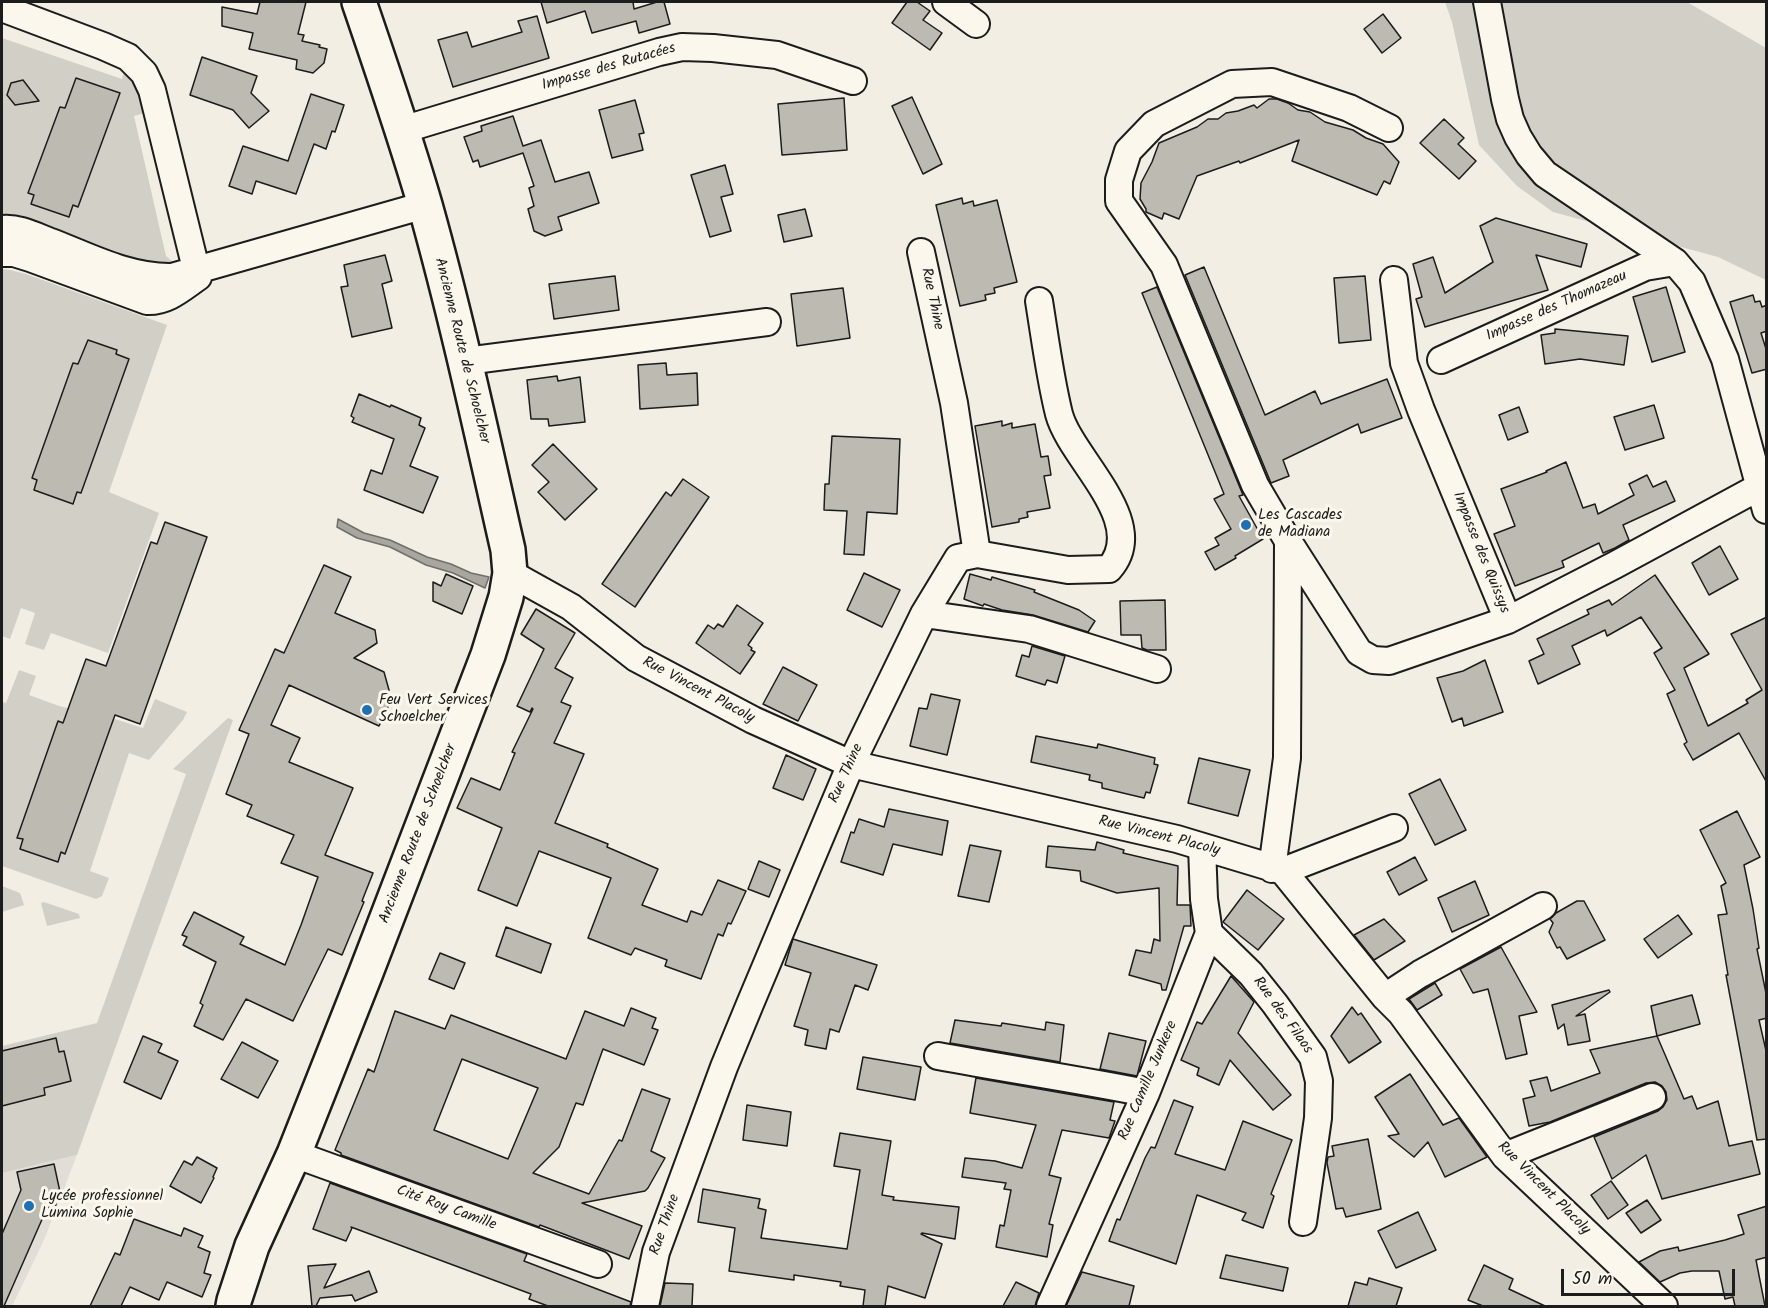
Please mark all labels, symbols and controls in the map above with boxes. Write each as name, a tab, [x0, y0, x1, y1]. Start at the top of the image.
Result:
street label: Impasse des Rutacées	[540, 40, 678, 96]
street label: Ancienne Route de Schoelcher	[429, 256, 493, 446]
street label: Rue Thine	[916, 266, 946, 332]
street label: Impasse des Thomazeau	[1484, 268, 1630, 346]
street label: Impasse des Quissys	[1447, 490, 1513, 616]
place label: Les Cascades de Madiana	[1258, 507, 1342, 542]
marker: Les Cascades de Madiana	[1239, 518, 1253, 532]
street label: Rue Vincent Placoly	[639, 654, 757, 728]
place label: Feu Vert Services Schoelcher	[379, 692, 488, 727]
marker: Feu Vert Services Schoelcher	[360, 703, 374, 717]
street label: Ancienne Route de Schoelcher	[376, 742, 462, 926]
street label: Rue Thine	[826, 742, 868, 806]
street label: Rue Vincent Placoly	[1096, 813, 1222, 861]
street label: Rue des Filaos	[1248, 974, 1316, 1058]
street label: Rue Camille Junkere	[1116, 1019, 1182, 1143]
street label: Rue Vincent Placoly	[1493, 1139, 1593, 1239]
street label: Cité Roy Camille	[394, 1183, 498, 1235]
place label: Lycée professionnel Lumina Sophie	[41, 1188, 163, 1223]
street label: Rue Thine	[647, 1192, 685, 1258]
marker: Lycée professionnel Lumina Sophie	[22, 1199, 36, 1213]
scale bar	[1564, 1257, 1738, 1295]
text: 50 m	[1572, 1265, 1612, 1294]

